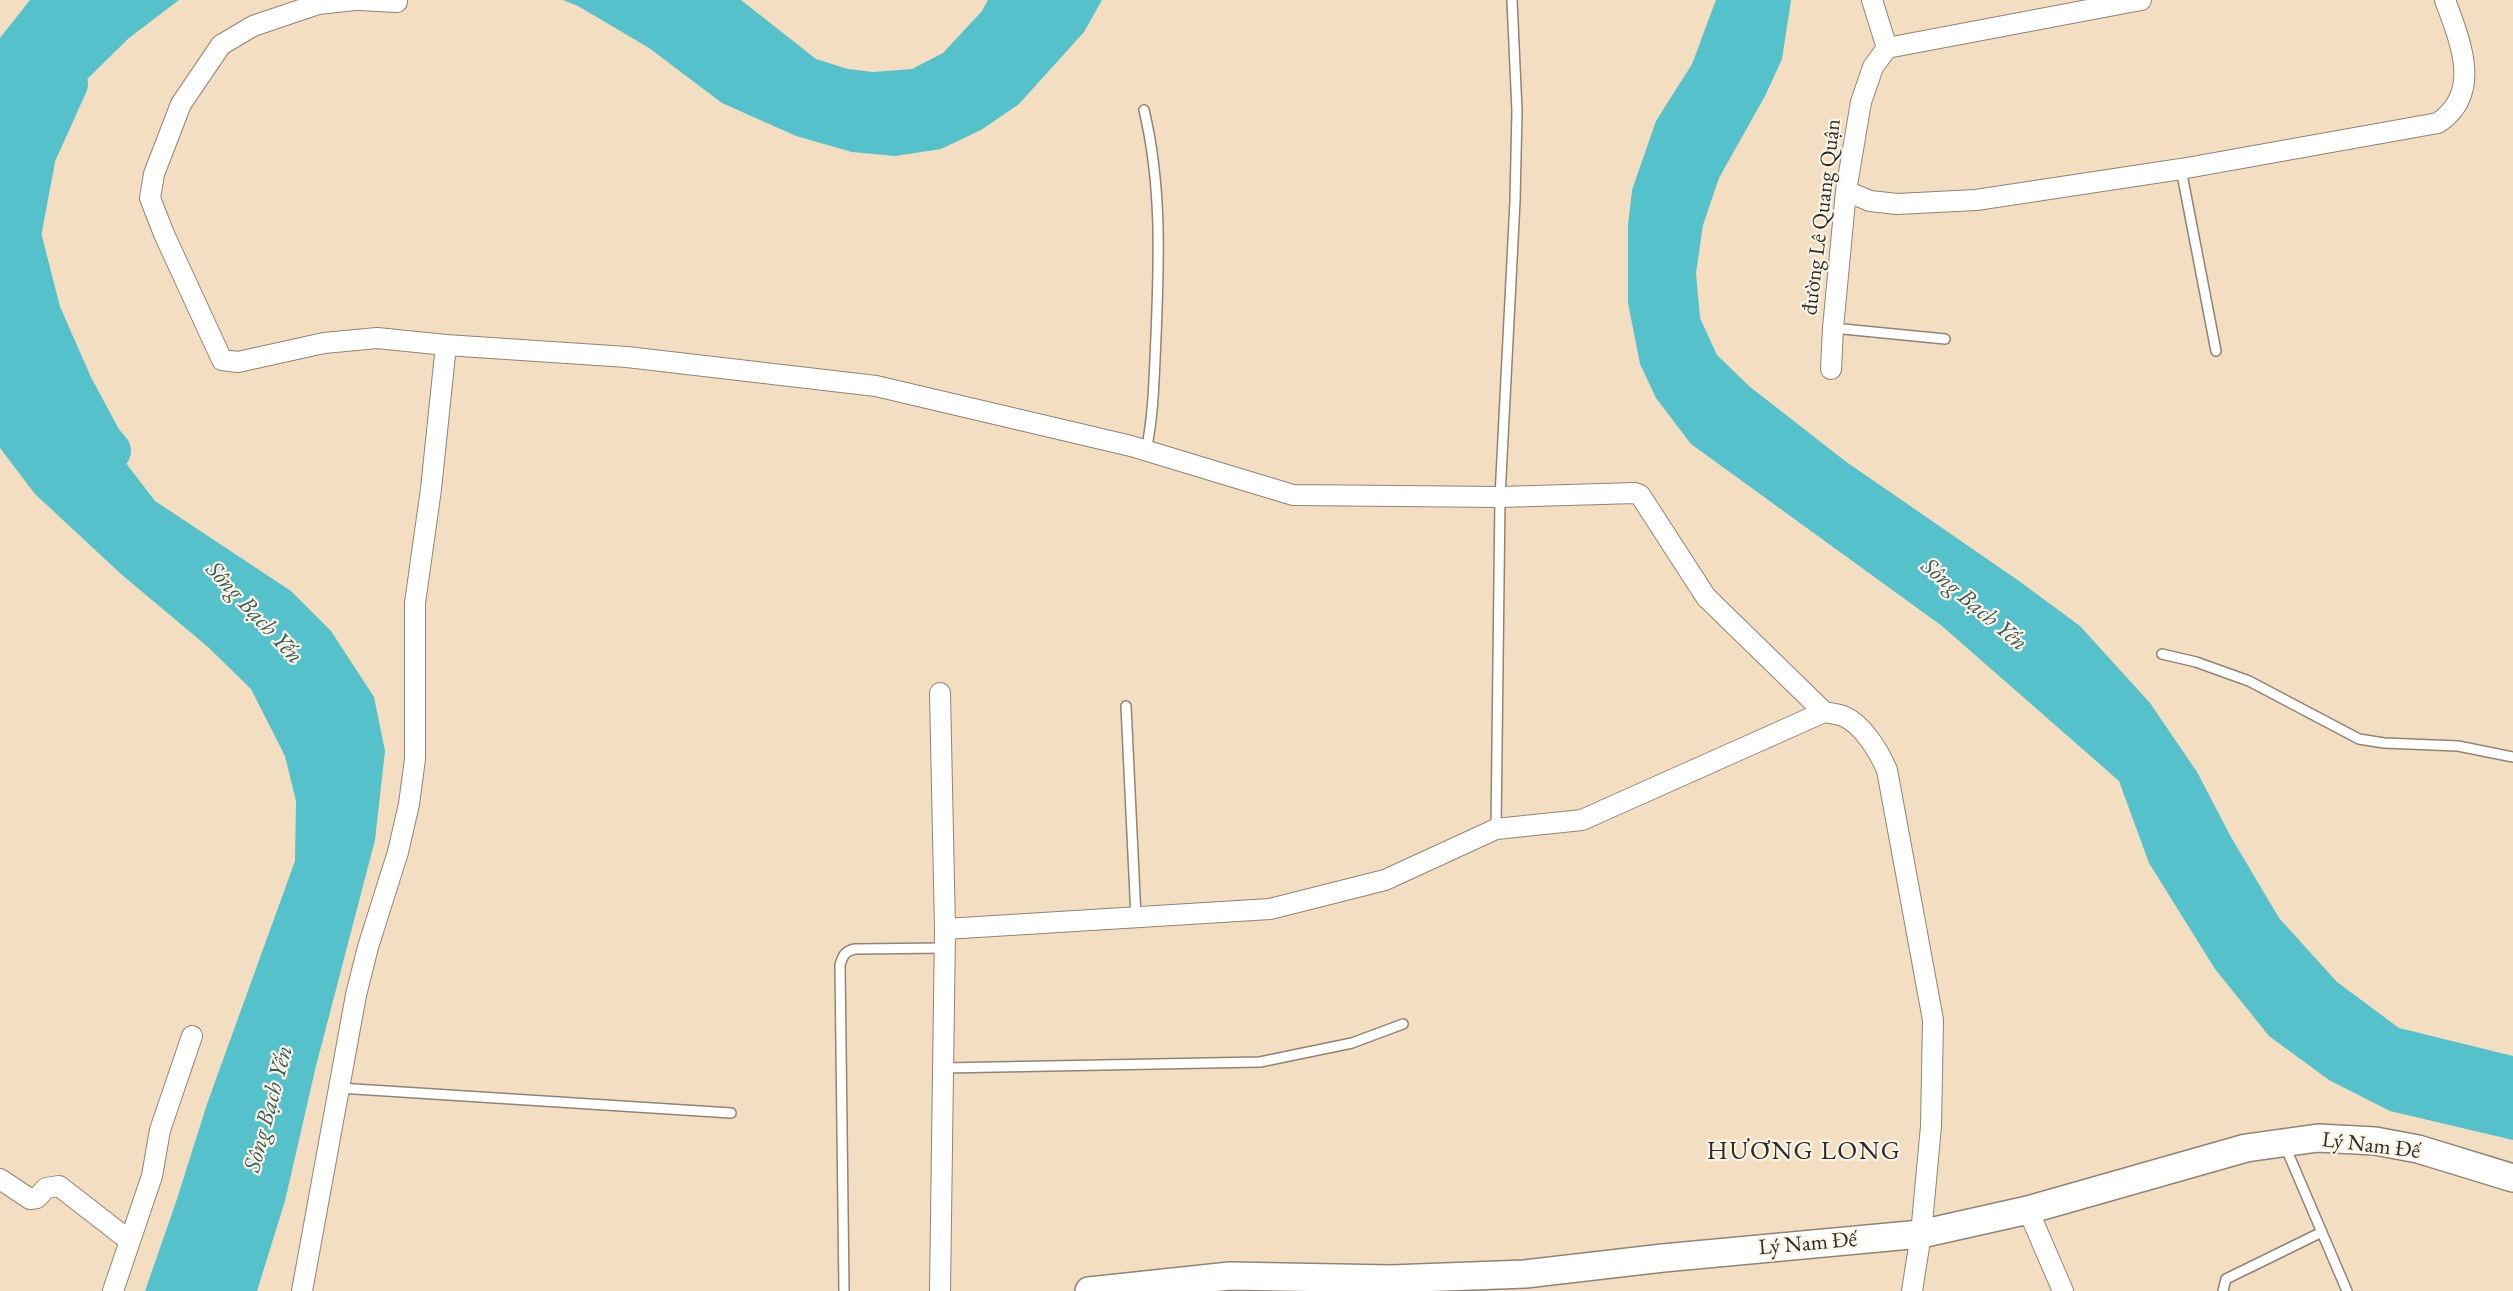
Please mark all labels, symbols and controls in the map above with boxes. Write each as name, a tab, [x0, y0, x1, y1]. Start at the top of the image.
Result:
street label: đường Lê Quang Quận	[1797, 117, 1847, 317]
water label: Sông Bạch Yến	[1915, 552, 2033, 658]
water label: Sông Bạch Yến	[199, 556, 309, 670]
water label: Sông Bạch Yến	[238, 1043, 300, 1175]
street label: Lý Nam Đế	[2320, 1127, 2422, 1165]
district label: HƯƠNG LONG	[1707, 1136, 1901, 1168]
street label: Lý Nam Đế	[1758, 1227, 1858, 1261]

